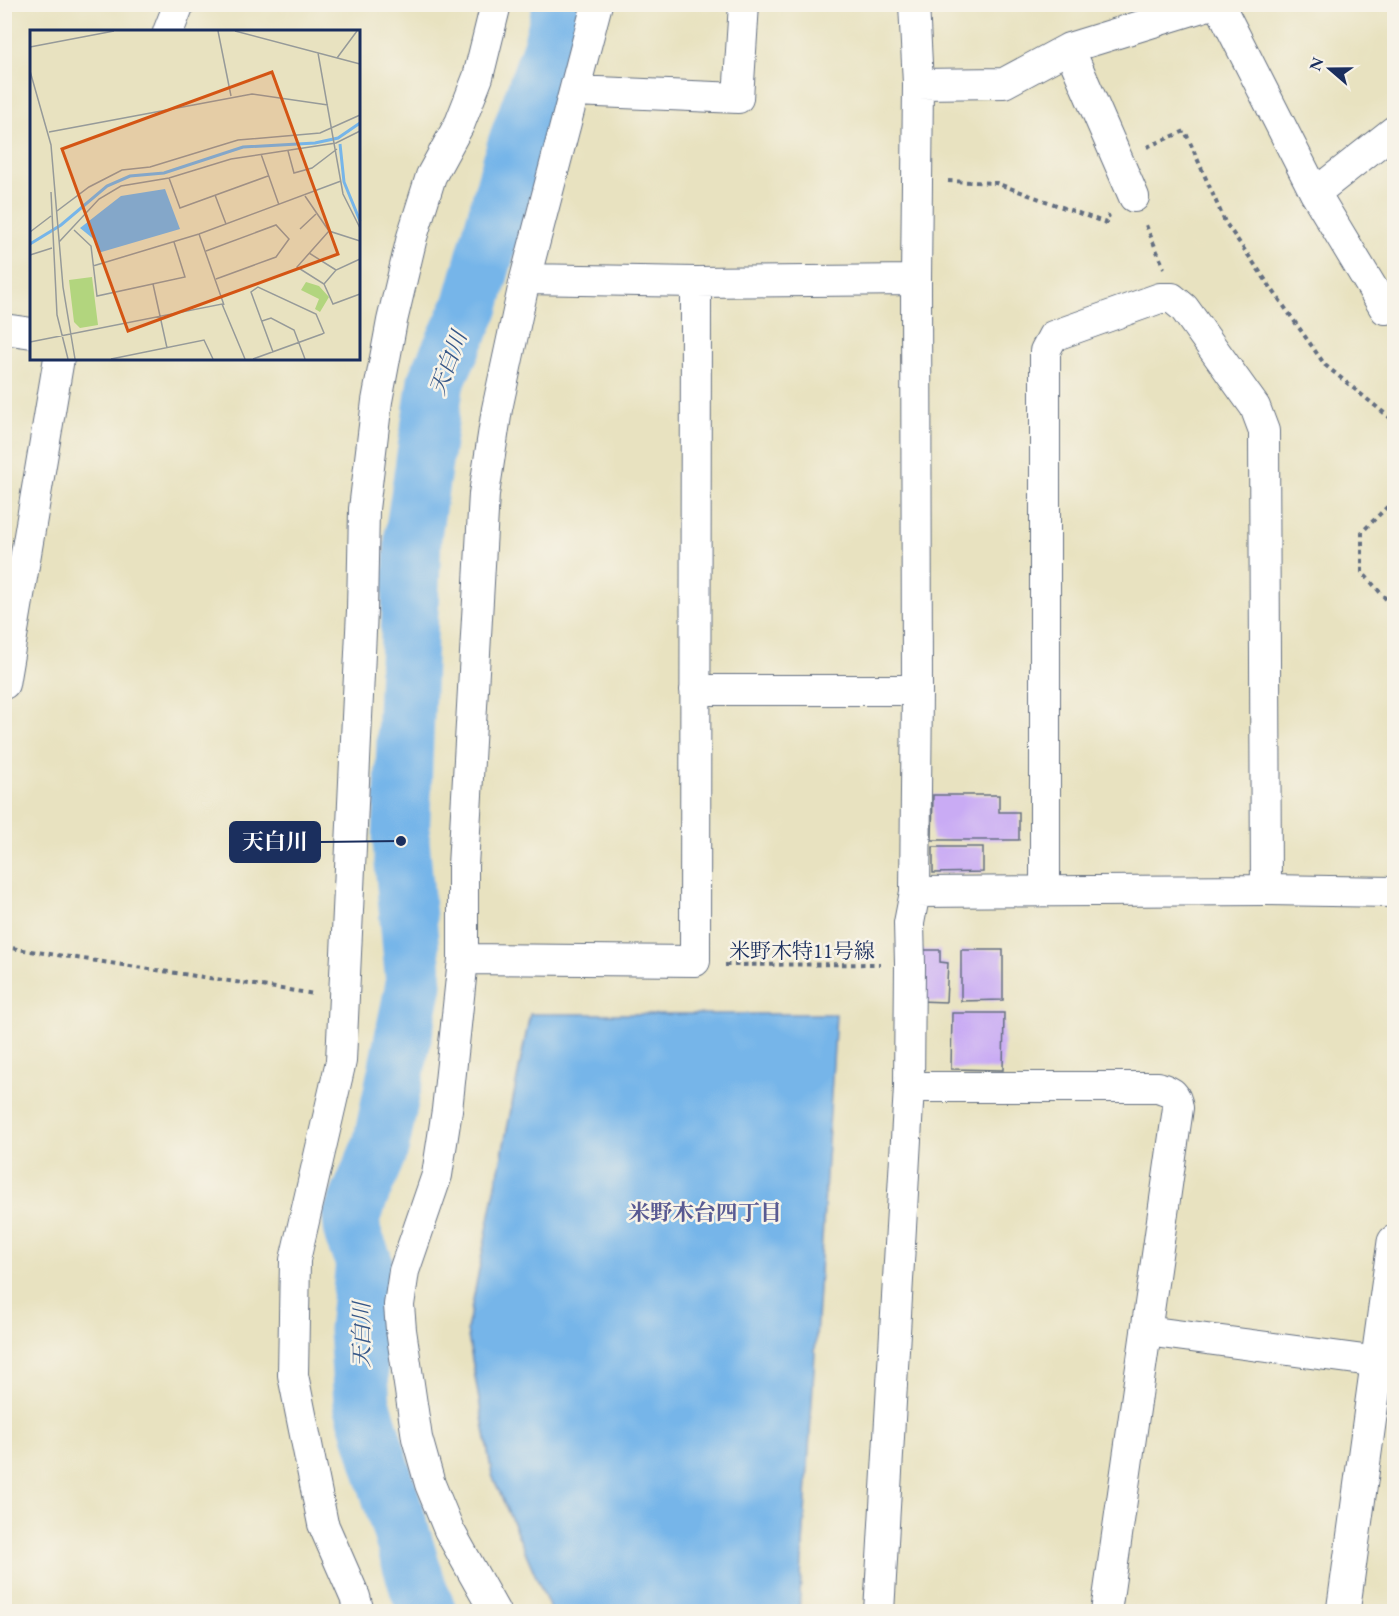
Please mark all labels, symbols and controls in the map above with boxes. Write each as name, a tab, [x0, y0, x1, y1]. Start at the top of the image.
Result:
inset map	[30, 30, 360, 360]
north arrow	[1300, 39, 1360, 99]
text: N	[1304, 54, 1328, 74]
water label: 天白川	[423, 325, 474, 399]
callout: 天白川	[230, 822, 320, 862]
text: 天白川	[242, 827, 308, 856]
street label: 米野木特11号線	[729, 937, 875, 964]
district label: 米野木台四丁目	[628, 1198, 782, 1227]
water label: 天白川	[347, 1300, 376, 1368]

